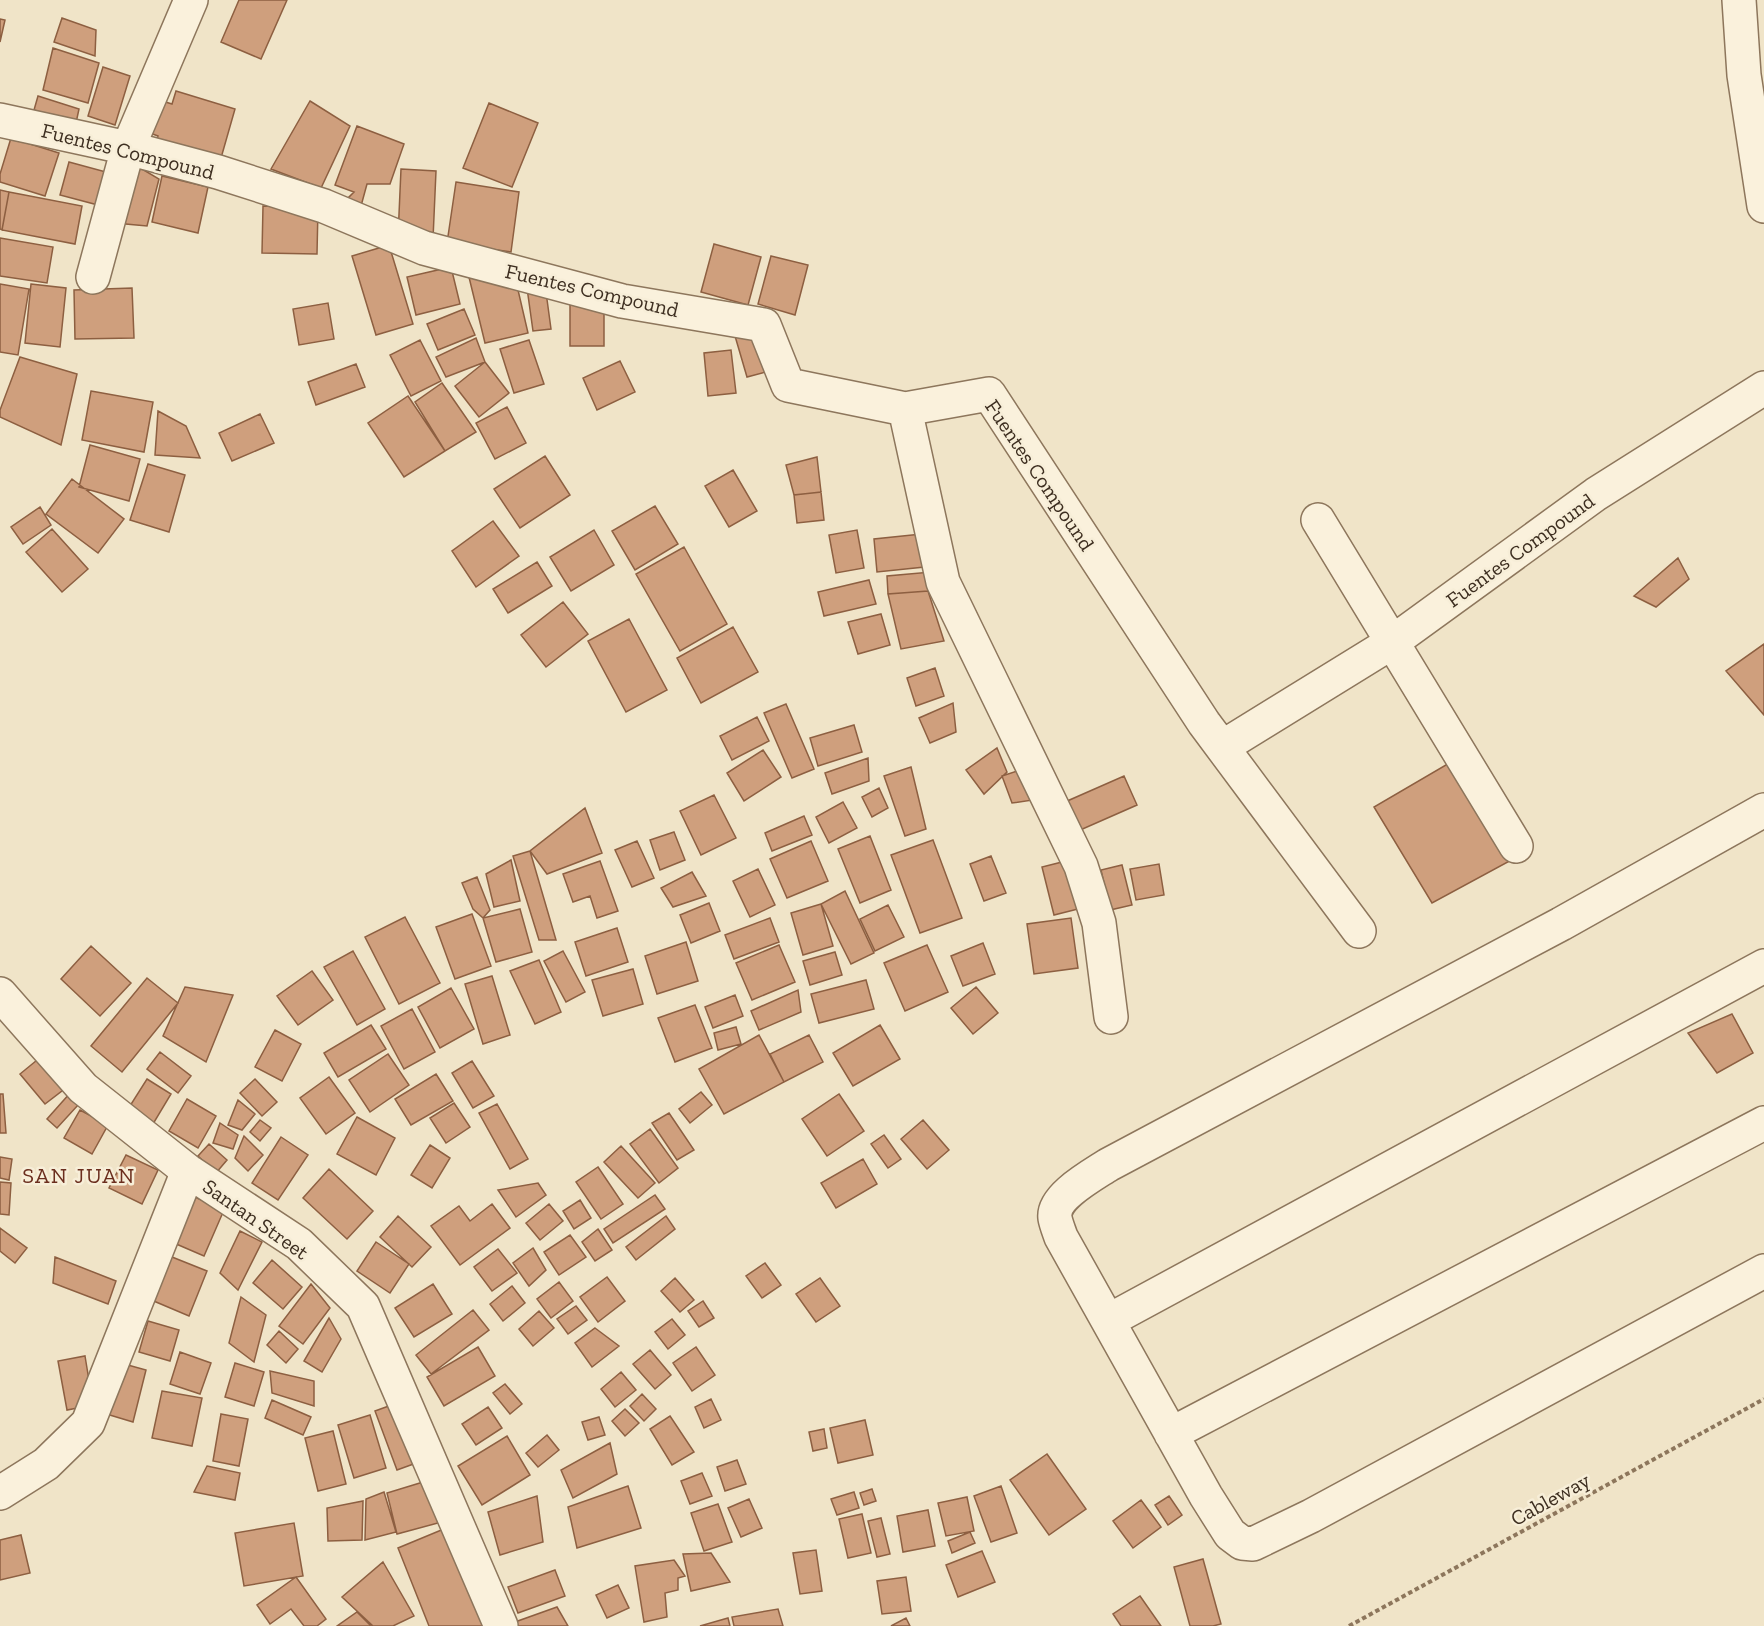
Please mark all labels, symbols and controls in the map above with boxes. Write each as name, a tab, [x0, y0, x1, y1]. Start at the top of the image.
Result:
street label: Fuentes Compound	[39, 117, 217, 185]
street label: Fuentes Compound	[503, 258, 682, 322]
street label: Fuentes Compound	[980, 395, 1100, 556]
street label: Fuentes Compound	[1441, 488, 1599, 612]
district label: SAN JUAN	[22, 1162, 136, 1189]
street label: Santan Street	[198, 1173, 314, 1265]
street label: Cableway	[1506, 1467, 1594, 1531]

